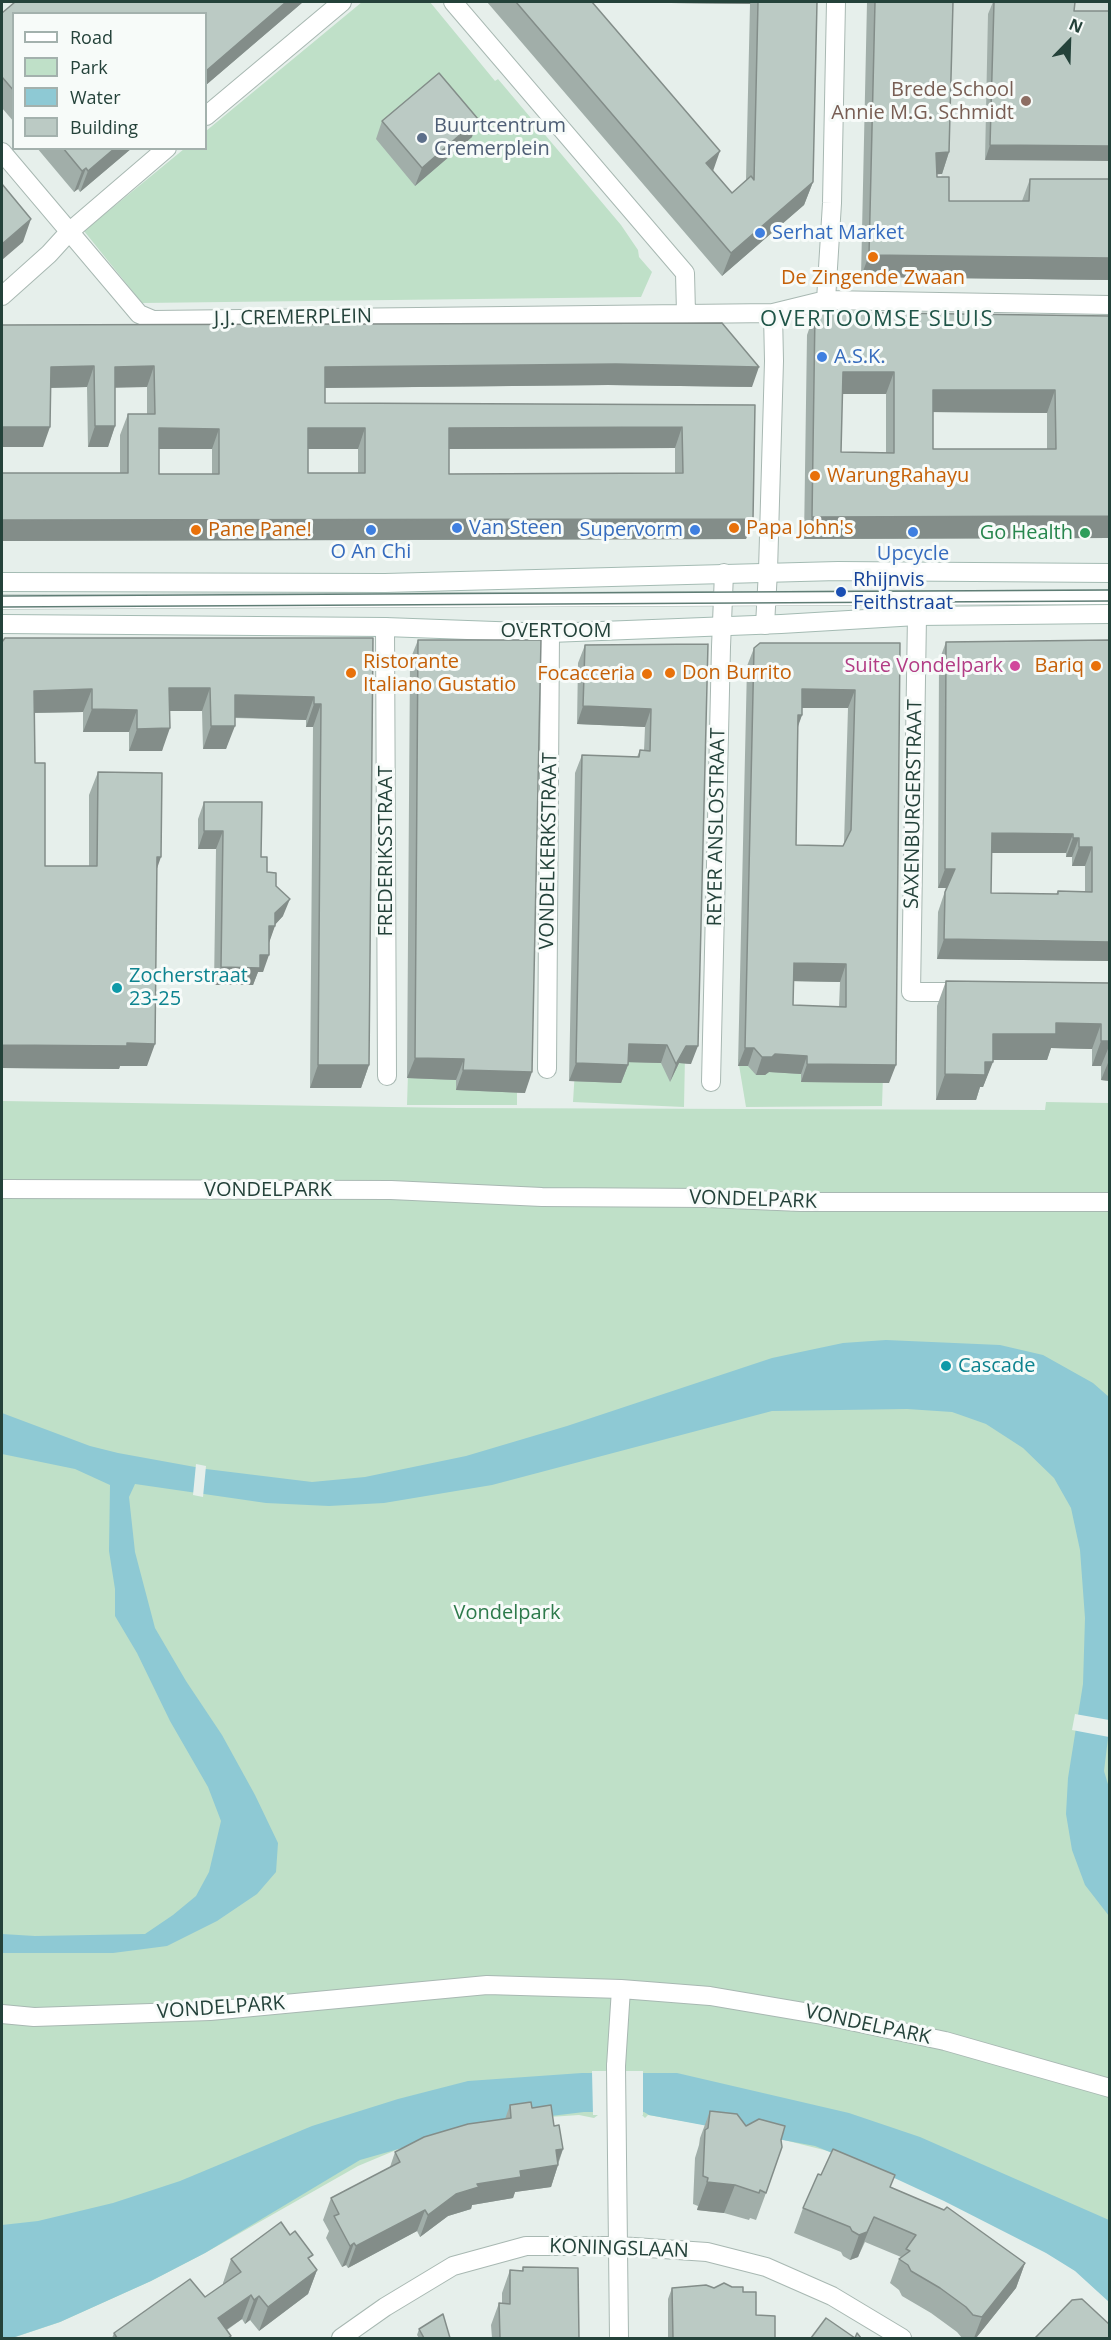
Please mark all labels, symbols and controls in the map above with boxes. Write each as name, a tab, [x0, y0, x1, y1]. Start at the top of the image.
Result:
legend	[12, 12, 207, 150]
north arrow	[1039, 12, 1099, 72]
text: N	[1066, 13, 1086, 38]
text: Road	[70, 25, 113, 49]
text: Park	[70, 55, 108, 79]
place label: Brede School Annie M.G. Schmidt	[831, 78, 1014, 125]
text: Water	[70, 85, 121, 109]
marker: Brede School Annie M.G. Schmidt	[1019, 94, 1033, 108]
place label: Buurtcentrum Cremerplein	[434, 114, 566, 161]
text: Building	[70, 115, 138, 139]
marker: Buurtcentrum Cremerplein	[415, 131, 429, 145]
place label: Serhat Market	[772, 221, 904, 245]
marker: Serhat Market	[753, 226, 767, 240]
marker: De Zingende Zwaan	[866, 250, 880, 264]
place label: De Zingende Zwaan	[781, 266, 965, 290]
street label: J.J. CREMERPLEIN	[214, 305, 372, 331]
district label: OVERTOOMSE SLUIS	[760, 307, 994, 333]
place label: A.S.K.	[834, 345, 886, 369]
marker: A.S.K.	[815, 350, 829, 364]
place label: WarungRahayu	[827, 464, 969, 488]
marker: WarungRahayu	[808, 469, 822, 483]
place label: Van Steen	[469, 516, 562, 540]
place label: Papa John's	[746, 516, 854, 540]
place label: Pane Pane!	[208, 518, 312, 542]
place label: Supervorm	[579, 518, 683, 542]
marker: Van Steen	[450, 521, 464, 535]
marker: Papa John's	[727, 521, 741, 535]
place label: Go Health	[980, 521, 1073, 545]
marker: Pane Pane!	[189, 523, 203, 537]
marker: O An Chi	[364, 523, 378, 537]
marker: Supervorm	[688, 523, 702, 537]
marker: Upcycle	[906, 525, 920, 539]
marker: Go Health	[1078, 526, 1092, 540]
place label: O An Chi	[331, 540, 411, 564]
place label: Upcycle	[877, 542, 949, 566]
place label: Rhijnvis Feithstraat	[853, 568, 953, 615]
marker: Rhijnvis Feithstraat	[834, 585, 848, 599]
street label: OVERTOOM	[500, 619, 612, 643]
place label: Ristorante Italiano Gustatio	[363, 650, 516, 697]
place label: Suite Vondelpark	[844, 654, 1003, 678]
place label: Bariq	[1035, 654, 1084, 678]
marker: Suite Vondelpark	[1008, 659, 1022, 673]
marker: Bariq	[1089, 659, 1103, 673]
place label: Don Burrito	[682, 661, 792, 685]
place label: Focacceria	[537, 662, 635, 686]
marker: Ristorante Italiano Gustatio	[344, 666, 358, 680]
marker: Don Burrito	[663, 666, 677, 680]
marker: Focacceria	[640, 667, 654, 681]
street label: SAXENBURGERSTRAAT	[900, 699, 928, 909]
street label: REYER ANSLOSTRAAT	[703, 728, 731, 926]
street label: VONDELKERKSTRAAT	[535, 752, 563, 950]
street label: FREDERIKSSTRAAT	[374, 765, 398, 937]
place label: Zocherstraat 23-25	[129, 964, 248, 1011]
marker: Zocherstraat 23-25	[110, 981, 124, 995]
street label: VONDELPARK	[204, 1178, 332, 1202]
street label: VONDELPARK	[689, 1186, 817, 1214]
place label: Cascade	[958, 1354, 1035, 1378]
marker: Cascade	[939, 1359, 953, 1373]
park label: Vondelpark	[454, 1601, 560, 1625]
street label: VONDELPARK	[156, 1992, 286, 2024]
street label: VONDELPARK	[803, 2000, 933, 2050]
street label: KONINGSLAAN	[549, 2235, 689, 2263]

